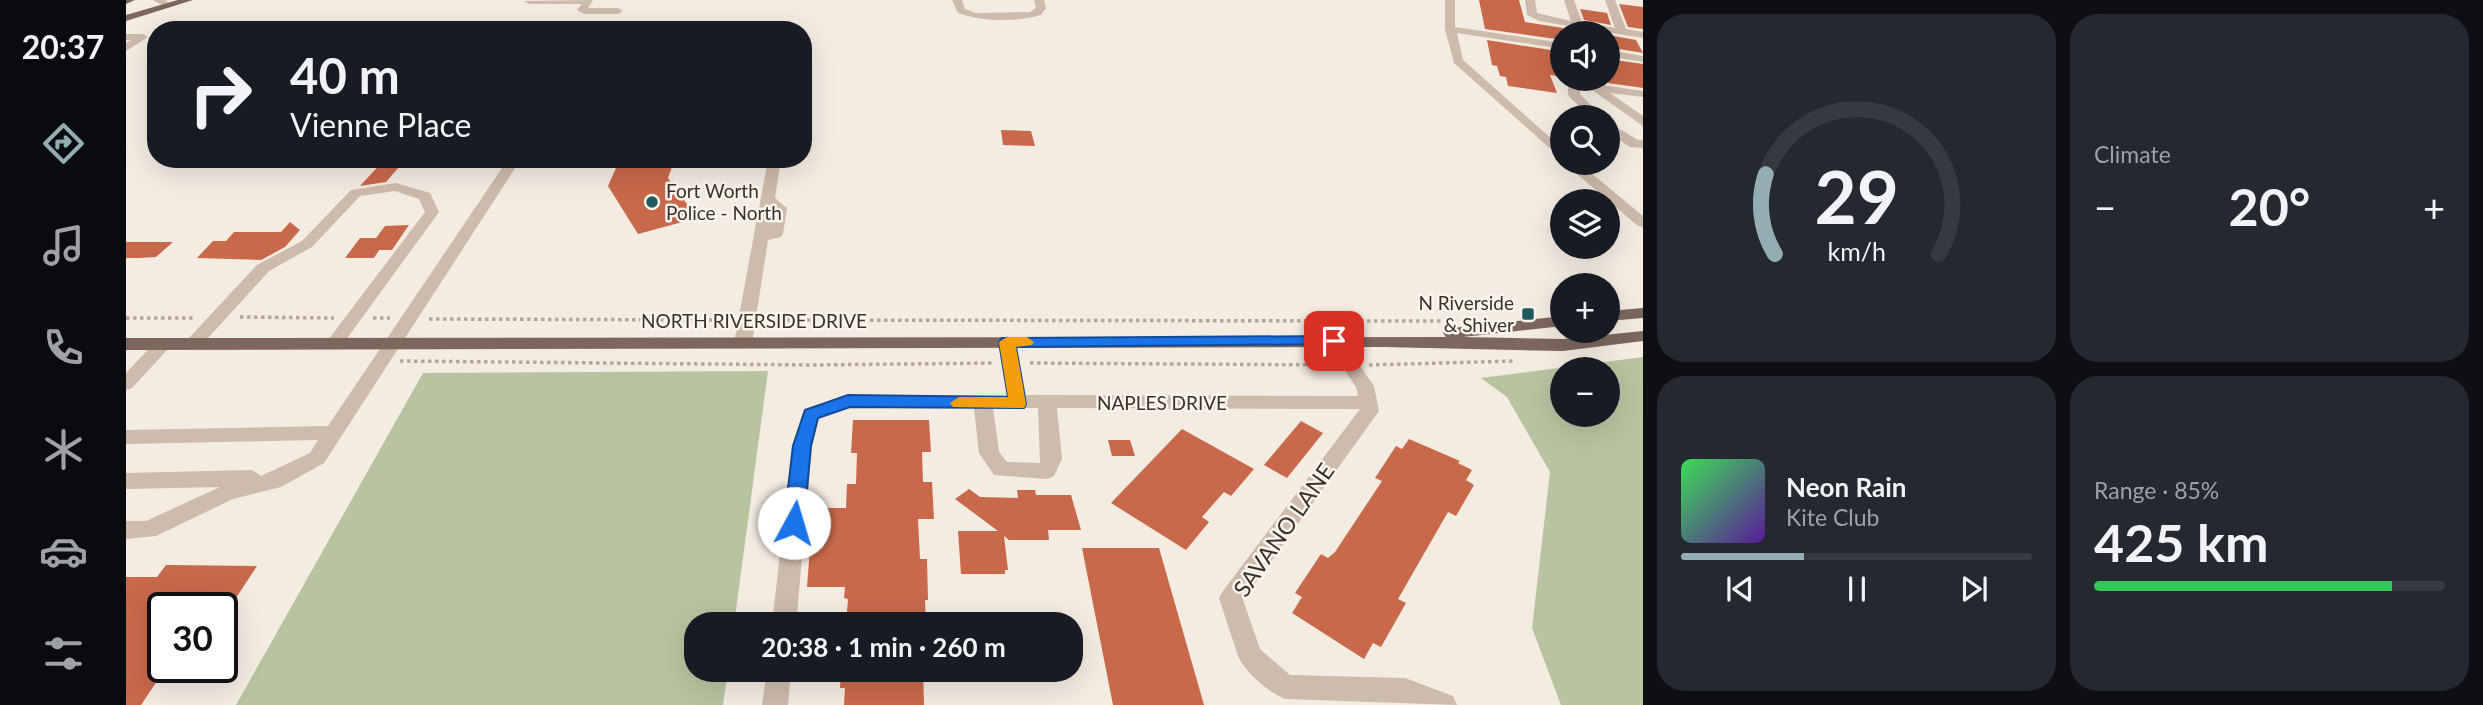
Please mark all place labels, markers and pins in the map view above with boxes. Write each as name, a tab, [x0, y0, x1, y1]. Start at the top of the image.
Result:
place label: Fort Worth Police - North	[666, 179, 782, 224]
marker: Fort Worth Police - North	[644, 194, 660, 210]
place label: N Riverside & Shiver	[1418, 291, 1514, 336]
marker: N Riverside & Shiver	[1520, 306, 1536, 322]
pin	[1304, 311, 1364, 371]

